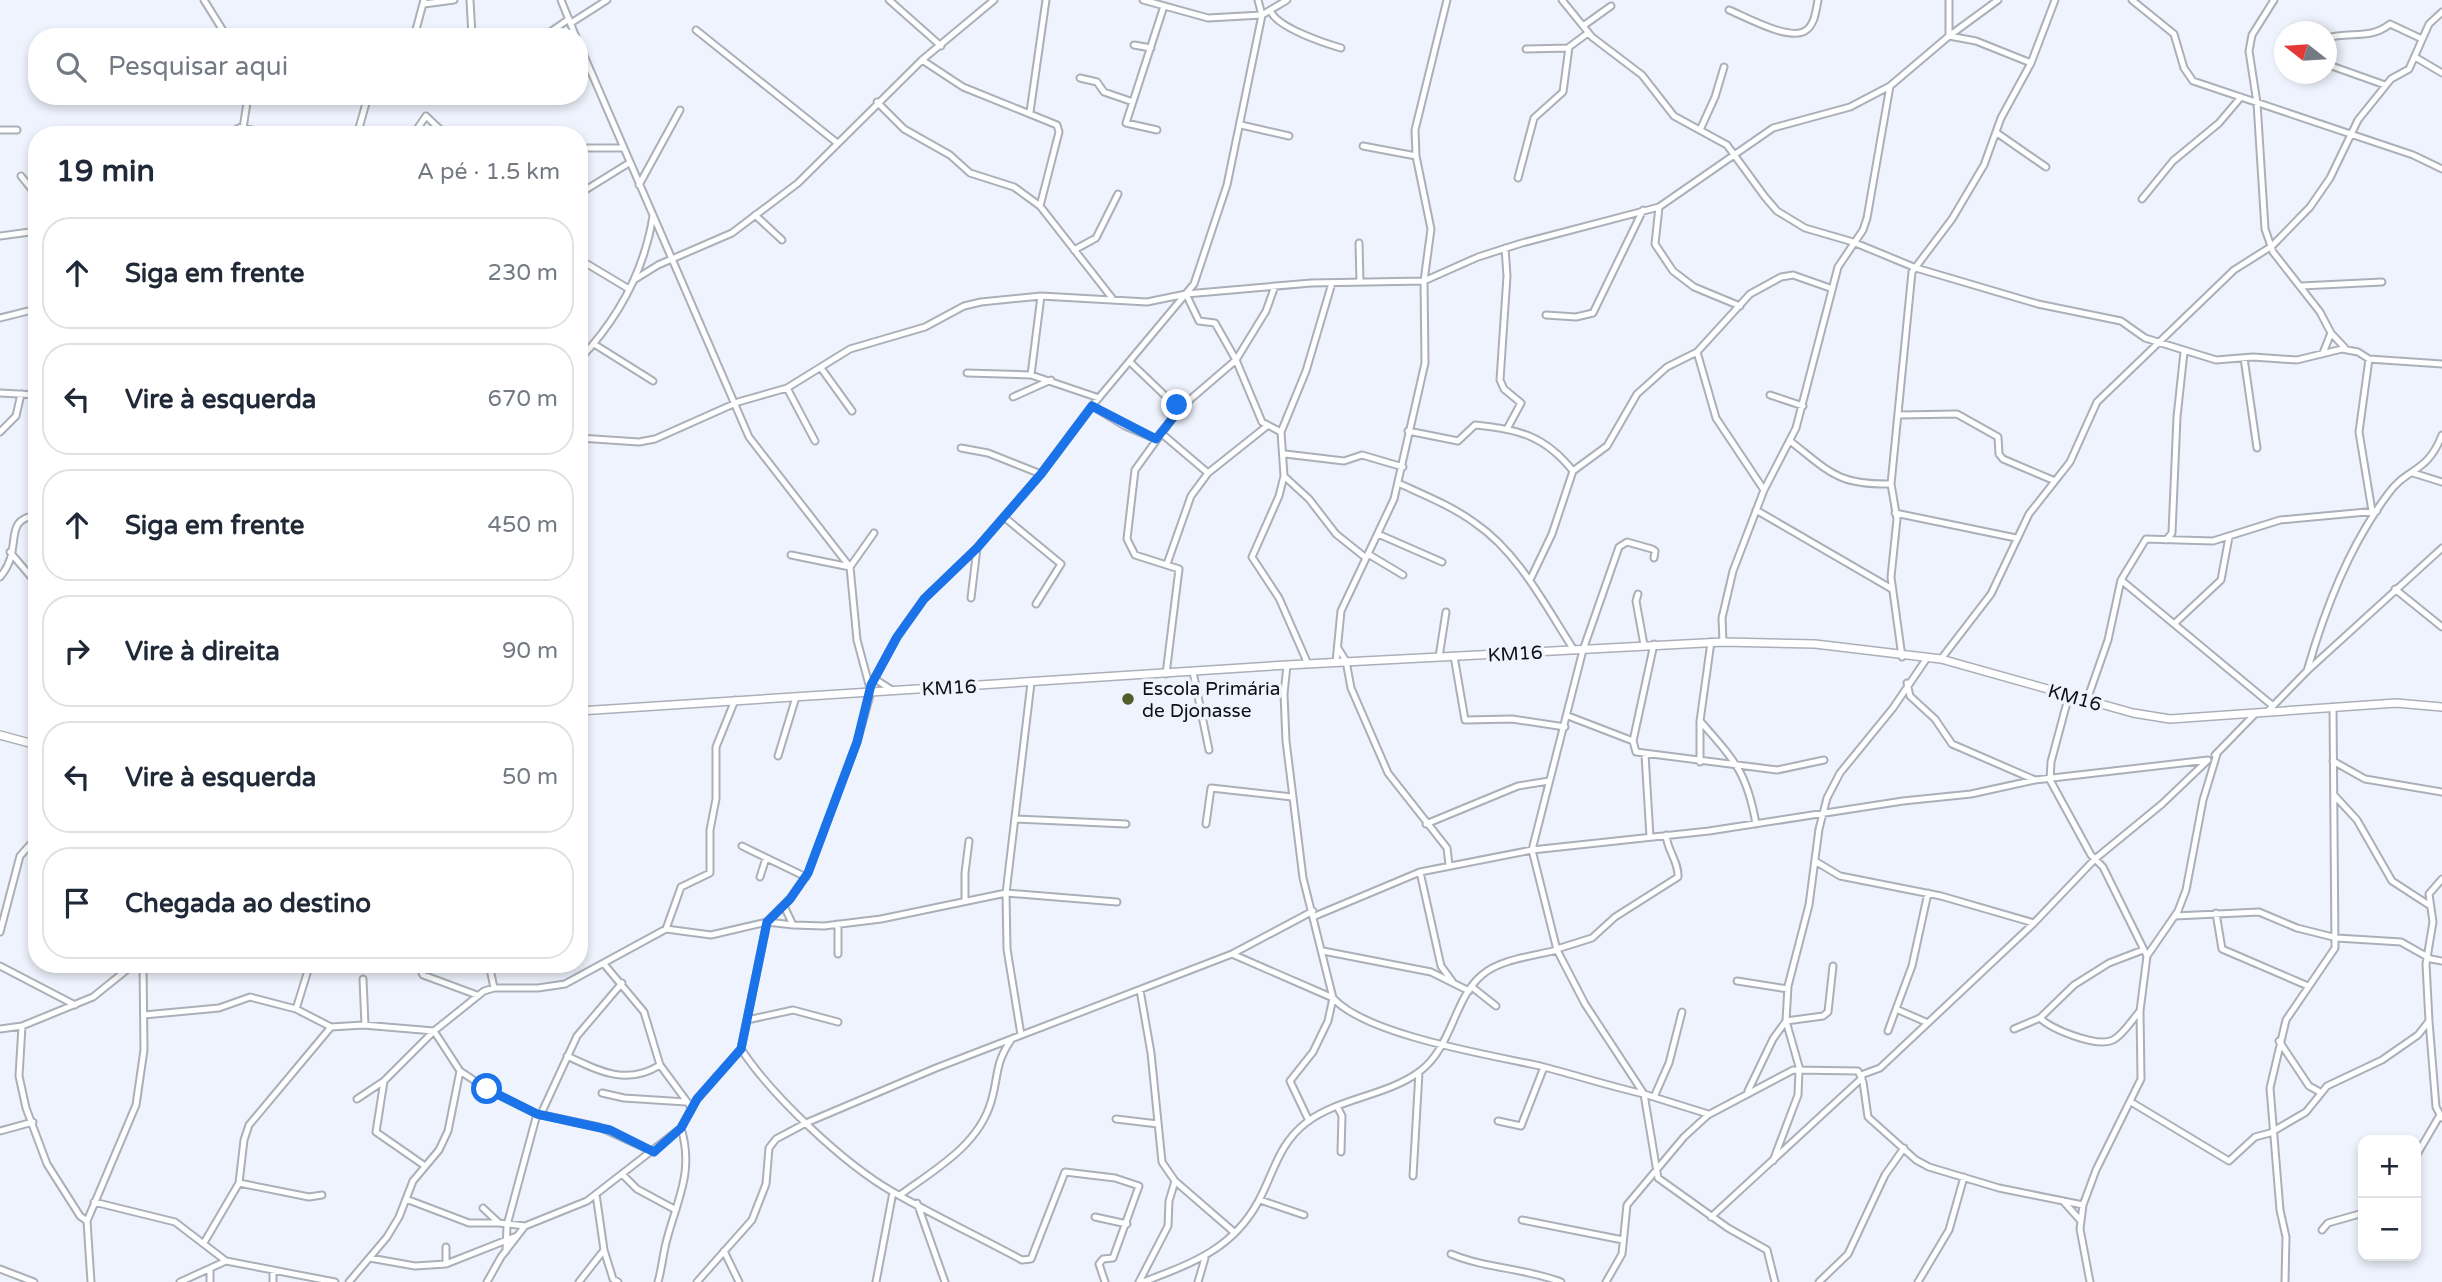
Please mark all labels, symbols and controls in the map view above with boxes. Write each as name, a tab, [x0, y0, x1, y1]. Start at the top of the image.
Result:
north arrow	[2274, 21, 2337, 84]
search box	[28, 28, 588, 105]
icon: search	[52, 48, 90, 86]
text: Pesquisar aqui	[108, 51, 288, 82]
text: 19 min	[56, 153, 155, 190]
text: A pé · 1.5 km	[417, 158, 560, 186]
icon: ahead	[58, 254, 96, 292]
text: Siga em frente	[125, 258, 305, 289]
text: 230 m	[488, 259, 558, 287]
icon: left	[58, 380, 96, 418]
text: Vire à esquerda	[125, 384, 316, 415]
text: 670 m	[488, 385, 558, 413]
route end	[1161, 389, 1192, 420]
icon: ahead	[58, 506, 96, 544]
text: Siga em frente	[125, 510, 305, 541]
text: 450 m	[488, 511, 558, 539]
icon: right	[58, 632, 96, 670]
text: Vire à direita	[125, 636, 280, 667]
text: 90 m	[502, 637, 558, 665]
street label: KM16	[1487, 642, 1543, 666]
street label: KM16	[921, 676, 977, 700]
place label: Escola Primária de Djonasse	[1142, 678, 1281, 722]
street label: KM16	[2045, 680, 2104, 716]
marker: Escola Primária de Djonasse	[1120, 691, 1136, 707]
icon: left	[58, 758, 96, 796]
text: Vire à esquerda	[125, 762, 316, 793]
text: 50 m	[502, 763, 558, 791]
icon: arrive	[58, 884, 96, 922]
text: Chegada ao destino	[125, 888, 371, 919]
route start	[471, 1073, 502, 1104]
map controls	[2358, 1135, 2421, 1261]
button: +	[2358, 1135, 2421, 1198]
button: −	[2358, 1198, 2421, 1261]

